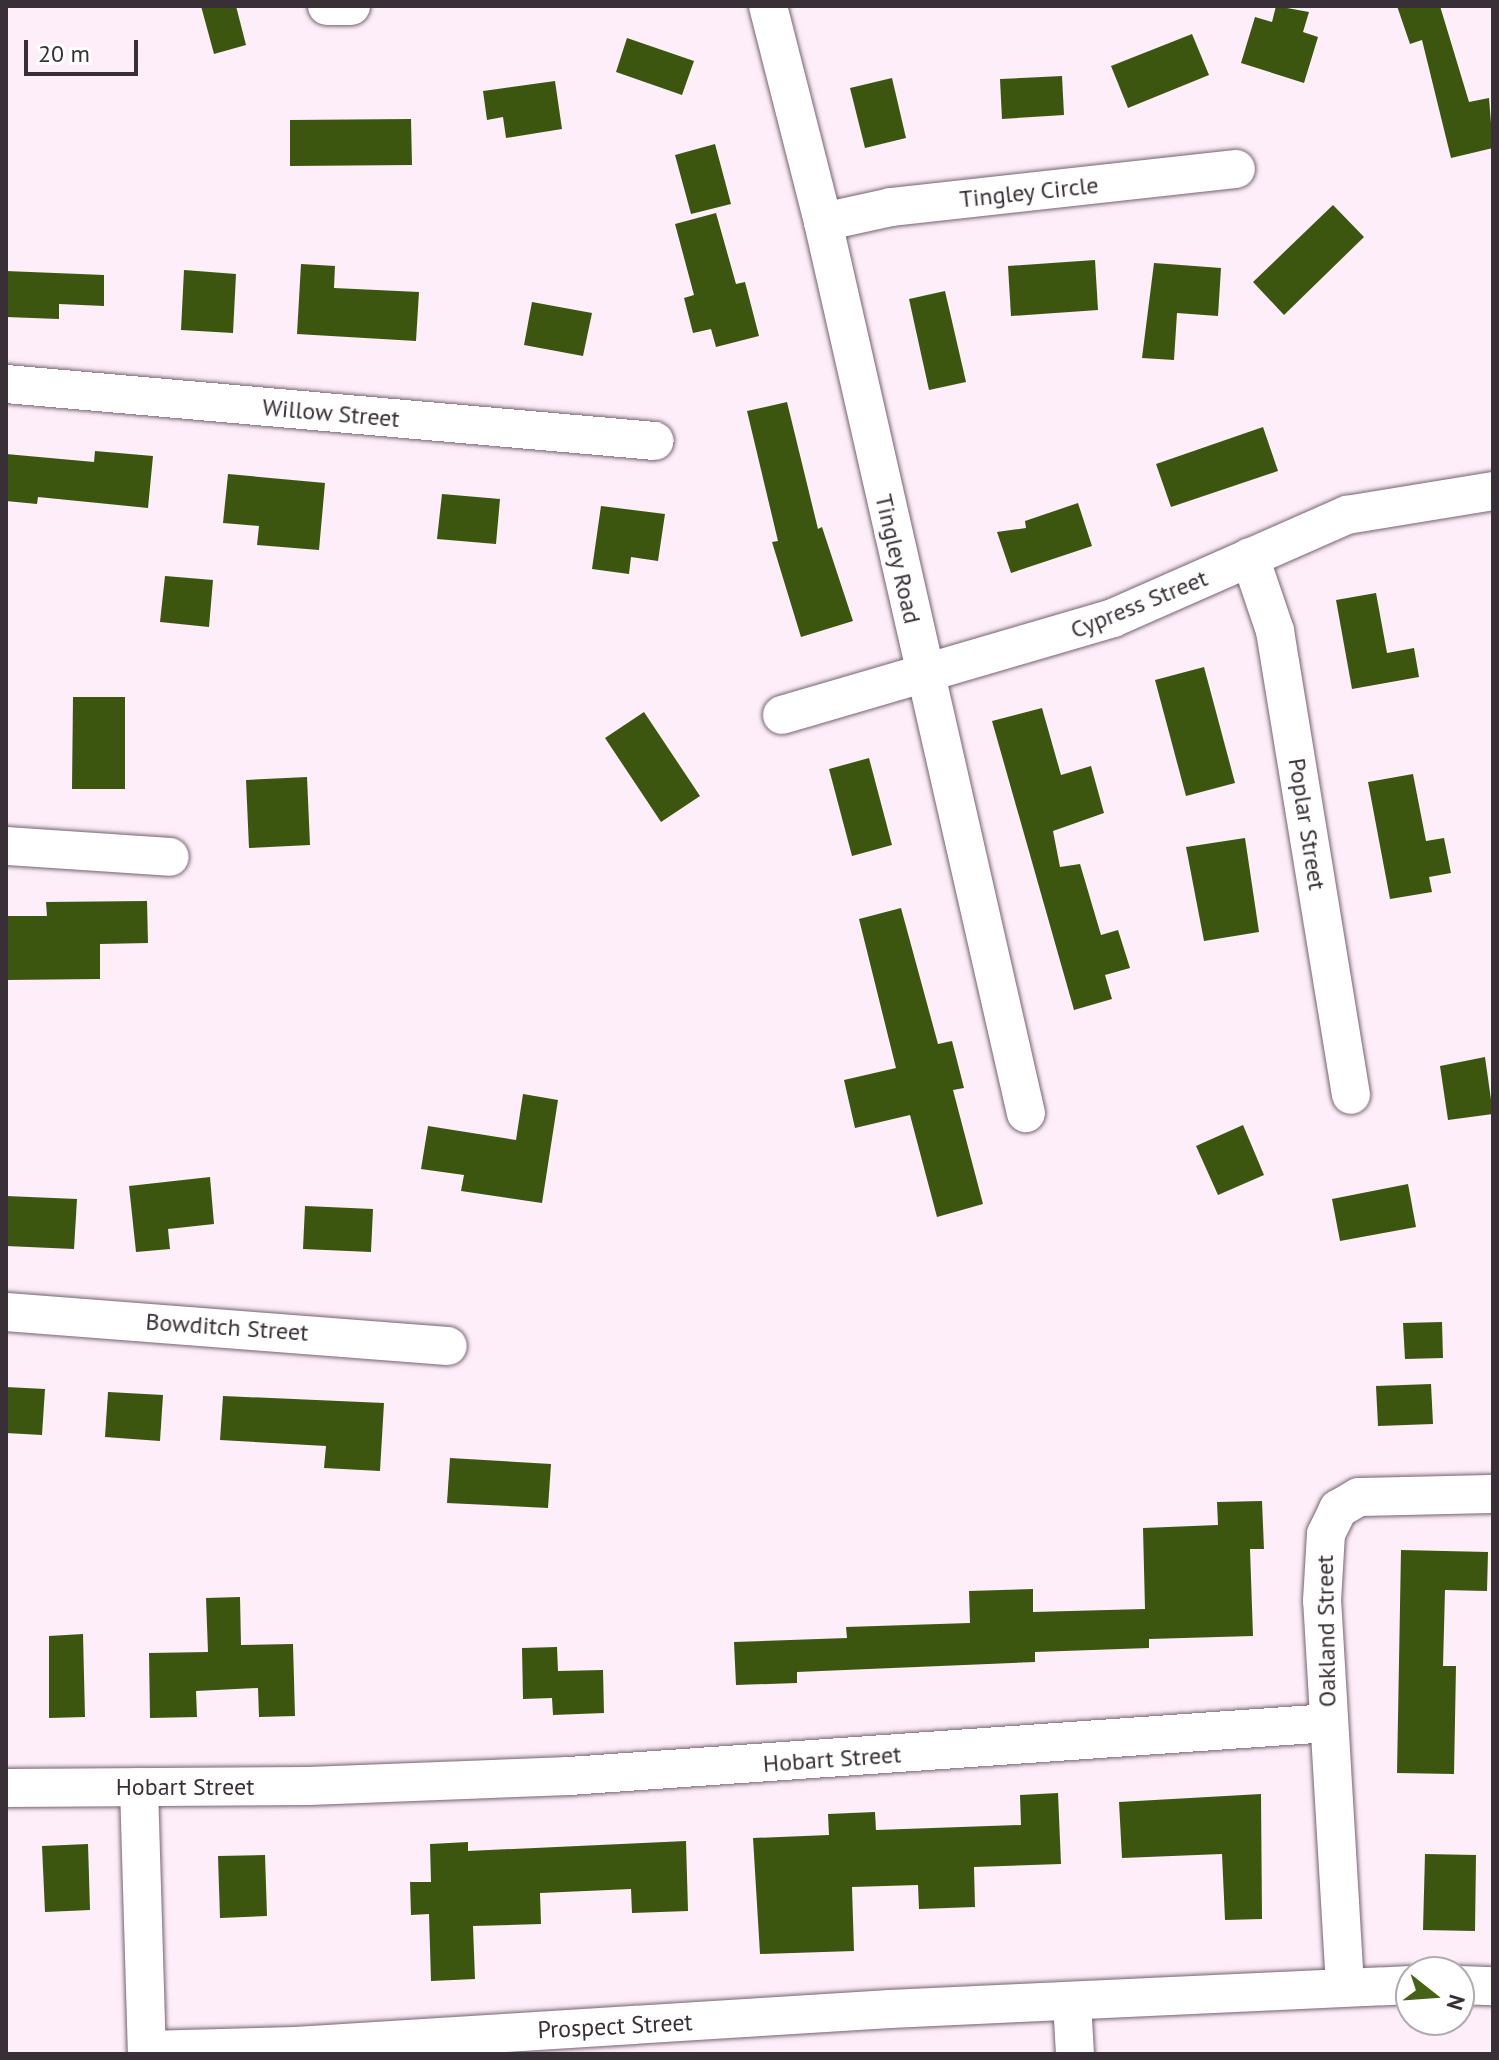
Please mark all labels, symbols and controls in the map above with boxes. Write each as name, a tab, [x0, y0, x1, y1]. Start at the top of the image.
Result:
scale bar	[28, 24, 142, 74]
text: 20 m	[38, 38, 90, 69]
street label: Tingley Circle	[958, 170, 1100, 214]
street label: Willow Street	[261, 393, 401, 433]
street label: Tingley Road	[869, 491, 927, 627]
street label: Cypress Street	[1066, 563, 1212, 645]
street label: Poplar Street	[1282, 756, 1332, 892]
street label: Bowditch Street	[145, 1307, 309, 1347]
street label: Oakland Street	[1310, 1555, 1342, 1707]
street label: Hobart Street	[762, 1740, 902, 1778]
street label: Hobart Street	[116, 1773, 254, 1801]
north arrow	[1395, 1956, 1475, 2036]
text: N	[1441, 1991, 1472, 2013]
street label: Prospect Street	[537, 2008, 693, 2044]

